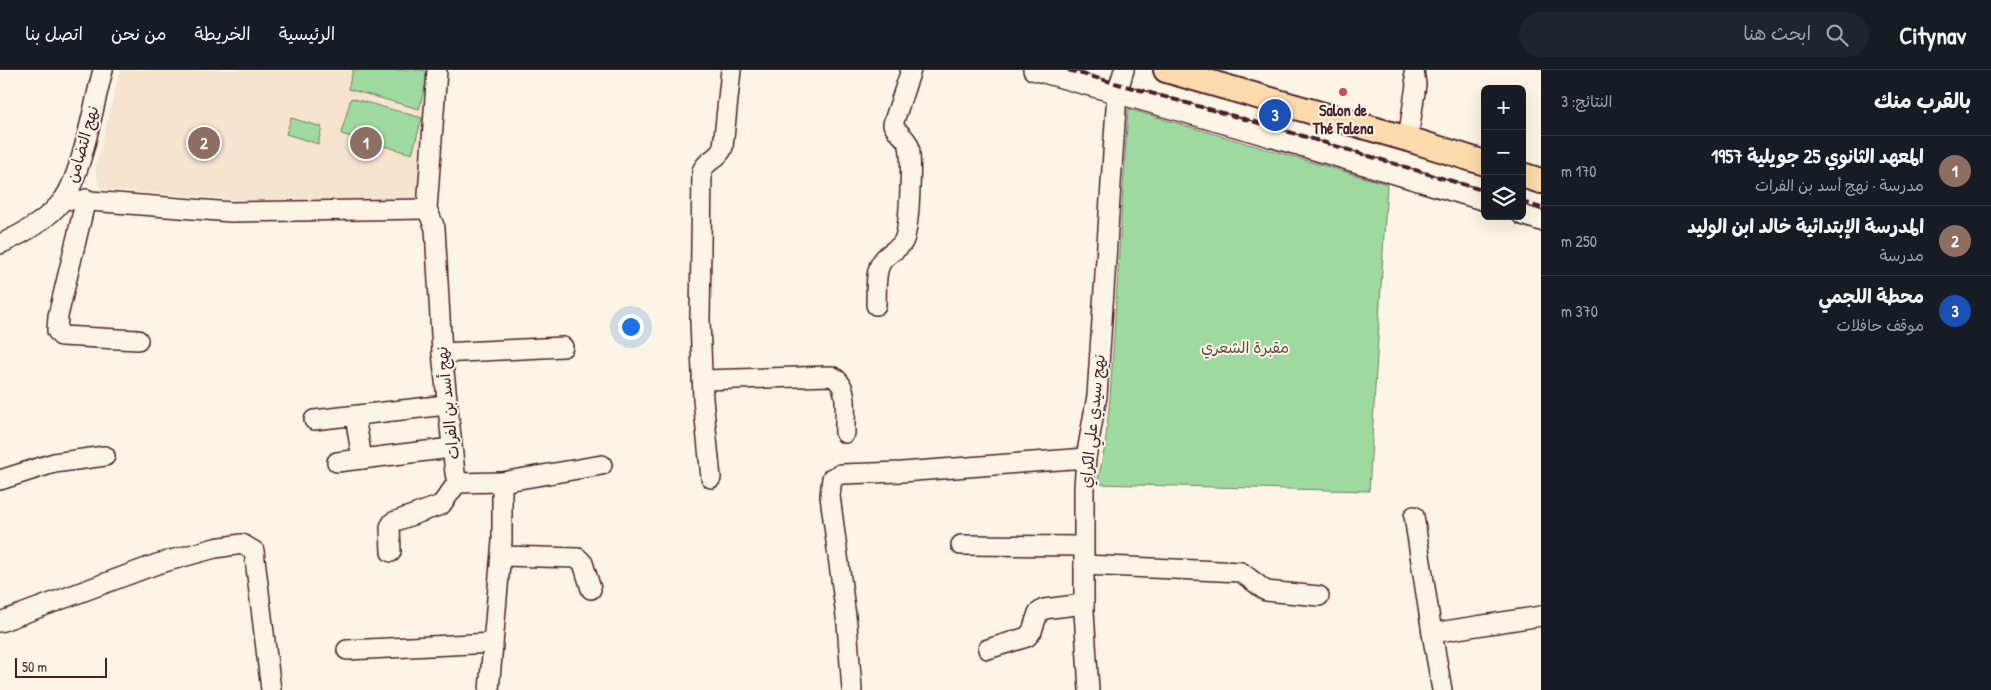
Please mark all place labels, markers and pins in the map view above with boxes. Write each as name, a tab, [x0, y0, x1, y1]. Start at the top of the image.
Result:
marker: Salon de Thé Falena	[1337, 86, 1349, 98]
pin: 3	[1259, 96, 1291, 134]
place label: Salon de Thé Falena	[1312, 99, 1374, 139]
pin: 2	[188, 124, 220, 162]
pin: 1	[350, 124, 382, 162]

